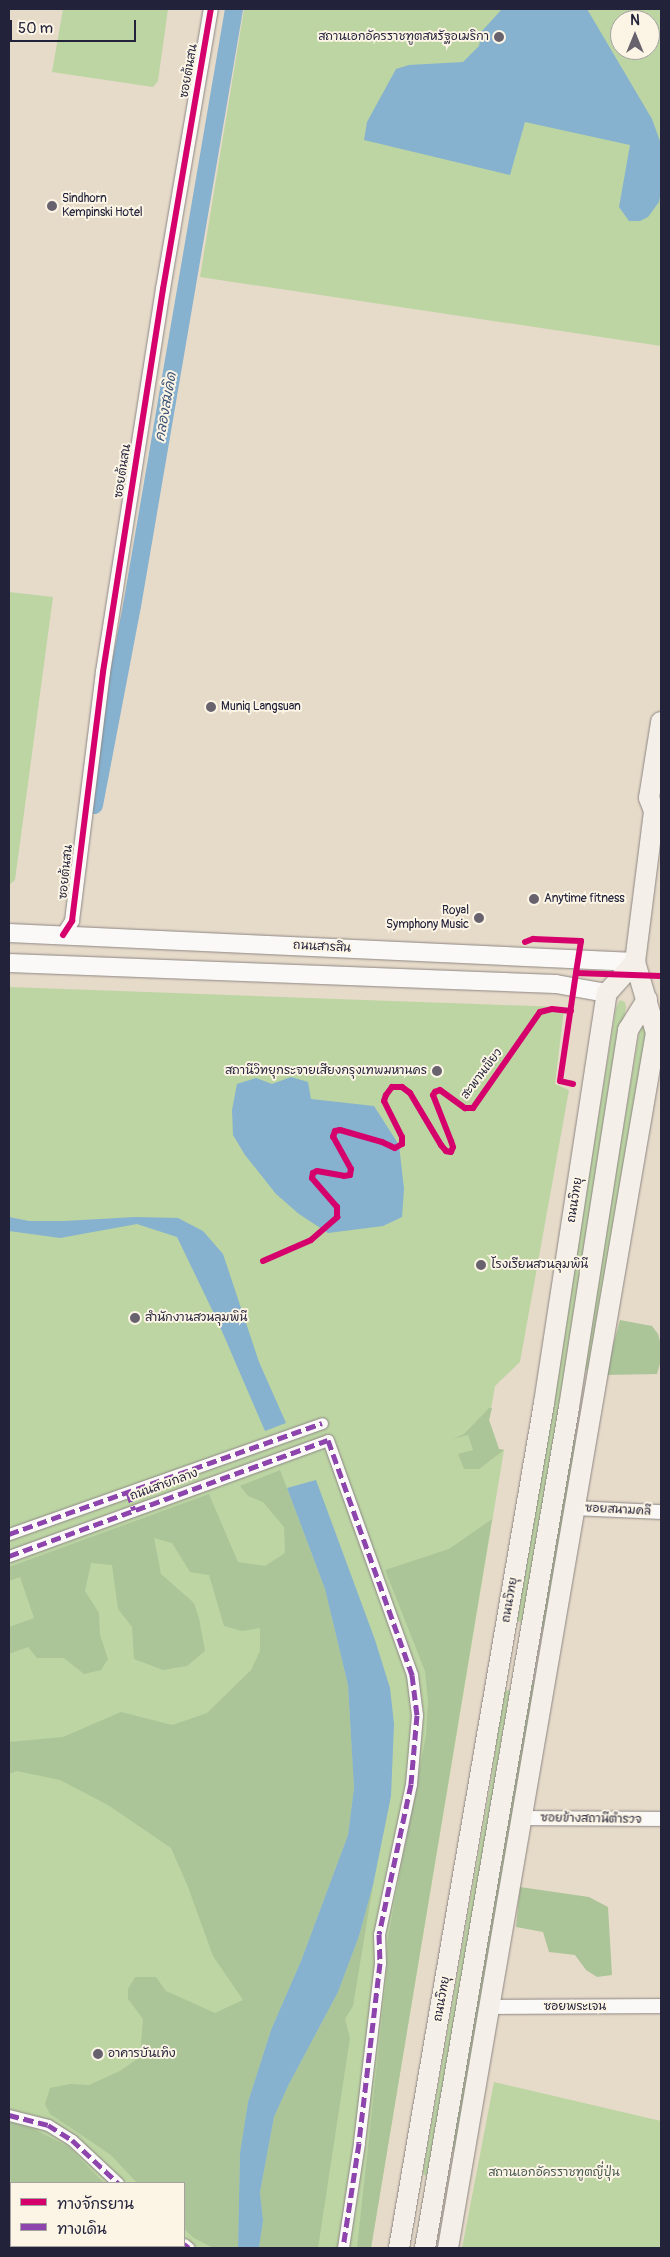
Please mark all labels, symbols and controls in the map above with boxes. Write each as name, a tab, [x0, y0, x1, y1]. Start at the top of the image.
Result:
scale bar	[12, 10, 139, 42]
north arrow	[610, 10, 660, 60]
text: N	[630, 12, 640, 29]
text: 50 m	[18, 19, 53, 38]
place label: สถานเอกอัครราชทูตสหรัฐอเมริกา	[318, 30, 489, 44]
marker: สถานเอกอัครราชทูตสหรัฐอเมริกา	[493, 31, 505, 43]
street label: ซอยต้นสน	[177, 43, 201, 99]
place label: Sindhorn Kempinski Hotel	[62, 192, 143, 220]
marker: Sindhorn Kempinski Hotel	[46, 200, 58, 212]
water label: คลองสมคิด	[152, 371, 180, 443]
street label: ซอยต้นสน	[112, 443, 134, 499]
place label: Muniq Langsuan	[221, 700, 301, 714]
marker: Muniq Langsuan	[205, 701, 217, 713]
street label: ซอยต้นสน	[56, 844, 76, 900]
place label: Anytime fitness	[544, 892, 625, 906]
marker: Anytime fitness	[528, 893, 540, 905]
place label: Royal Symphony Music	[386, 904, 469, 932]
marker: Royal Symphony Music	[473, 912, 485, 924]
street label: ถนนสารสิน	[293, 938, 351, 956]
street label: สะพานเขียว	[458, 1046, 506, 1102]
place label: สถานีวิทยุกระจายเสียงกรุงเทพมหานคร	[225, 1064, 427, 1078]
marker: สถานีวิทยุกระจายเสียงกรุงเทพมหานคร	[431, 1065, 443, 1077]
street label: ถนนวิทยุ	[564, 1176, 586, 1224]
place label: โรงเรียนสวนลุมพินี	[491, 1258, 588, 1272]
marker: โรงเรียนสวนลุมพินี	[475, 1259, 487, 1271]
place label: สำนักงานสวนลุมพินี	[145, 1311, 247, 1325]
marker: สำนักงานสวนลุมพินี	[129, 1312, 141, 1324]
street label: ถนนสายกลาง	[128, 1466, 200, 1504]
street label: ซอยสนามคลี	[585, 1501, 651, 1519]
street label: ถนนวิทยุ	[499, 1576, 521, 1624]
street label: ซอยข้างสถานีตำรวจ	[540, 1811, 642, 1827]
street label: ถนนวิทยุ	[431, 1975, 453, 2023]
street label: ซอยพระเจน	[544, 2000, 606, 2014]
place label: อาคารบันเทิง	[108, 2047, 176, 2061]
marker: อาคารบันเทิง	[92, 2048, 104, 2060]
park label: สถานเอกอัครราชทูตญี่ปุ่น	[488, 2166, 620, 2180]
legend	[10, 2182, 185, 2247]
text: ทางจักรยาน	[57, 2195, 134, 2214]
text: ทางเดิน	[57, 2220, 107, 2239]

